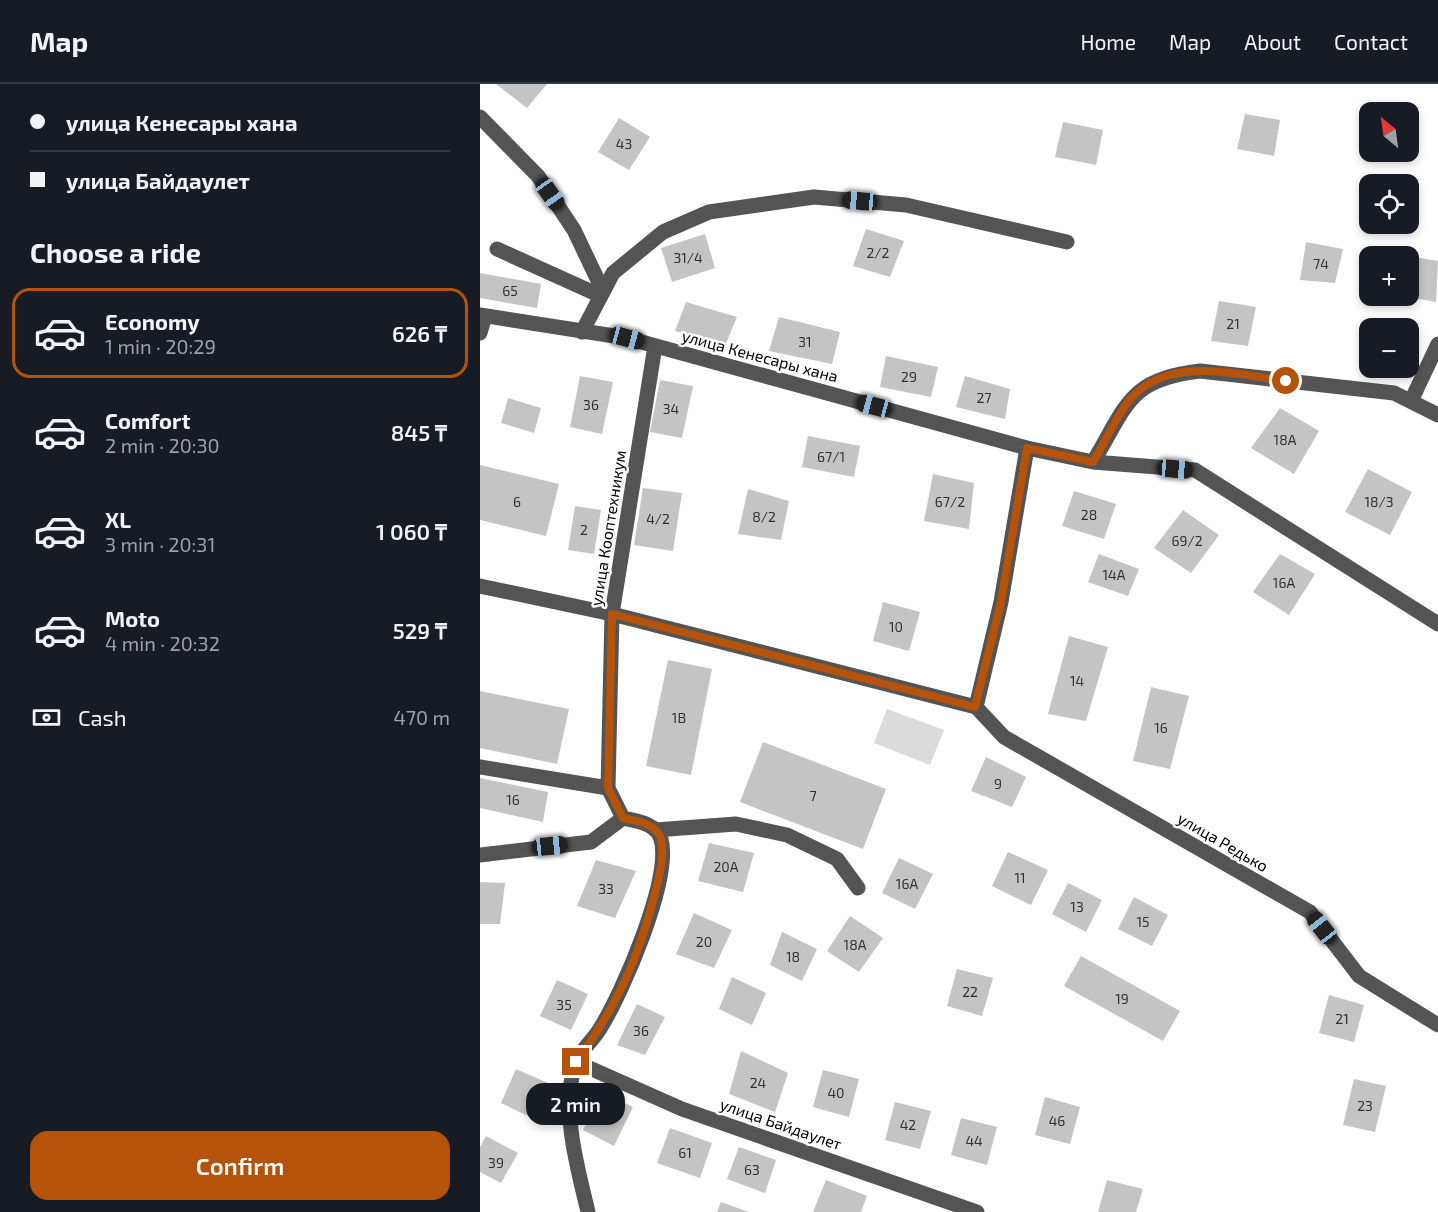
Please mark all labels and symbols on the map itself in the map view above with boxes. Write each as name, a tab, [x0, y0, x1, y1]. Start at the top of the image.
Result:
north arrow	[1359, 102, 1419, 162]
house number: 43	[616, 135, 632, 152]
car	[532, 174, 568, 214]
car	[841, 190, 879, 212]
house number: 2/2	[867, 244, 890, 261]
house number: 31/4	[673, 249, 703, 266]
house number: 74	[1313, 255, 1329, 272]
house number: 65	[502, 282, 518, 299]
house number: 21	[1226, 315, 1240, 332]
car	[607, 325, 647, 351]
street label: улица Кенесары хана	[680, 326, 840, 386]
house number: 31	[798, 333, 812, 350]
route start	[1272, 367, 1299, 394]
house number: 29	[901, 368, 917, 385]
house number: 27	[976, 389, 992, 406]
car	[854, 393, 894, 419]
house number: 36	[583, 396, 599, 413]
house number: 34	[663, 400, 679, 417]
house number: 18А	[1274, 431, 1297, 448]
house number: 67/1	[817, 448, 845, 465]
street label: улица Кооптехникум	[586, 449, 630, 607]
car	[1156, 458, 1194, 480]
house number: 6	[513, 493, 521, 510]
house number: 67/2	[935, 493, 965, 510]
house number: 18/3	[1364, 493, 1394, 510]
house number: 28	[1081, 506, 1097, 523]
house number: 8/2	[752, 508, 776, 525]
house number: 4/2	[646, 510, 670, 527]
house number: 2	[580, 521, 588, 538]
house number: 69/2	[1171, 532, 1203, 549]
house number: 14А	[1103, 566, 1126, 583]
house number: 16А	[1273, 574, 1295, 591]
house number: 10	[889, 618, 903, 635]
house number: 14	[1070, 672, 1084, 689]
house number: 1В	[672, 709, 686, 726]
house number: 16	[1154, 719, 1168, 736]
house number: 9	[994, 775, 1002, 792]
house number: 7	[809, 787, 817, 804]
house number: 16	[506, 791, 520, 808]
street label: улица Редько	[1174, 808, 1272, 876]
car	[531, 835, 569, 857]
house number: 20А	[713, 858, 739, 875]
house number: 11	[1014, 869, 1026, 886]
house number: 16А	[896, 875, 918, 892]
house number: 33	[598, 880, 614, 897]
house number: 13	[1070, 898, 1084, 915]
car	[1304, 908, 1340, 948]
house number: 15	[1136, 913, 1150, 930]
house number: 20	[696, 933, 712, 950]
house number: 18А	[844, 936, 867, 953]
house number: 18	[786, 948, 800, 965]
house number: 22	[962, 983, 978, 1000]
house number: 19	[1115, 990, 1129, 1007]
house number: 35	[556, 996, 572, 1013]
house number: 21	[1335, 1010, 1349, 1027]
house number: 36	[633, 1022, 649, 1039]
route end	[562, 1048, 589, 1075]
house number: 24	[750, 1074, 766, 1091]
callout: 2 min	[526, 1083, 626, 1125]
house number: 40	[827, 1084, 845, 1101]
street label: улица Байдаулет	[718, 1094, 845, 1154]
house number: 23	[1357, 1097, 1373, 1114]
house number: 46	[1049, 1112, 1065, 1129]
house number: 42	[900, 1116, 916, 1133]
house number: 44	[965, 1132, 983, 1149]
house number: 61	[678, 1144, 692, 1161]
house number: 39	[488, 1154, 504, 1171]
house number: 63	[744, 1161, 760, 1178]

